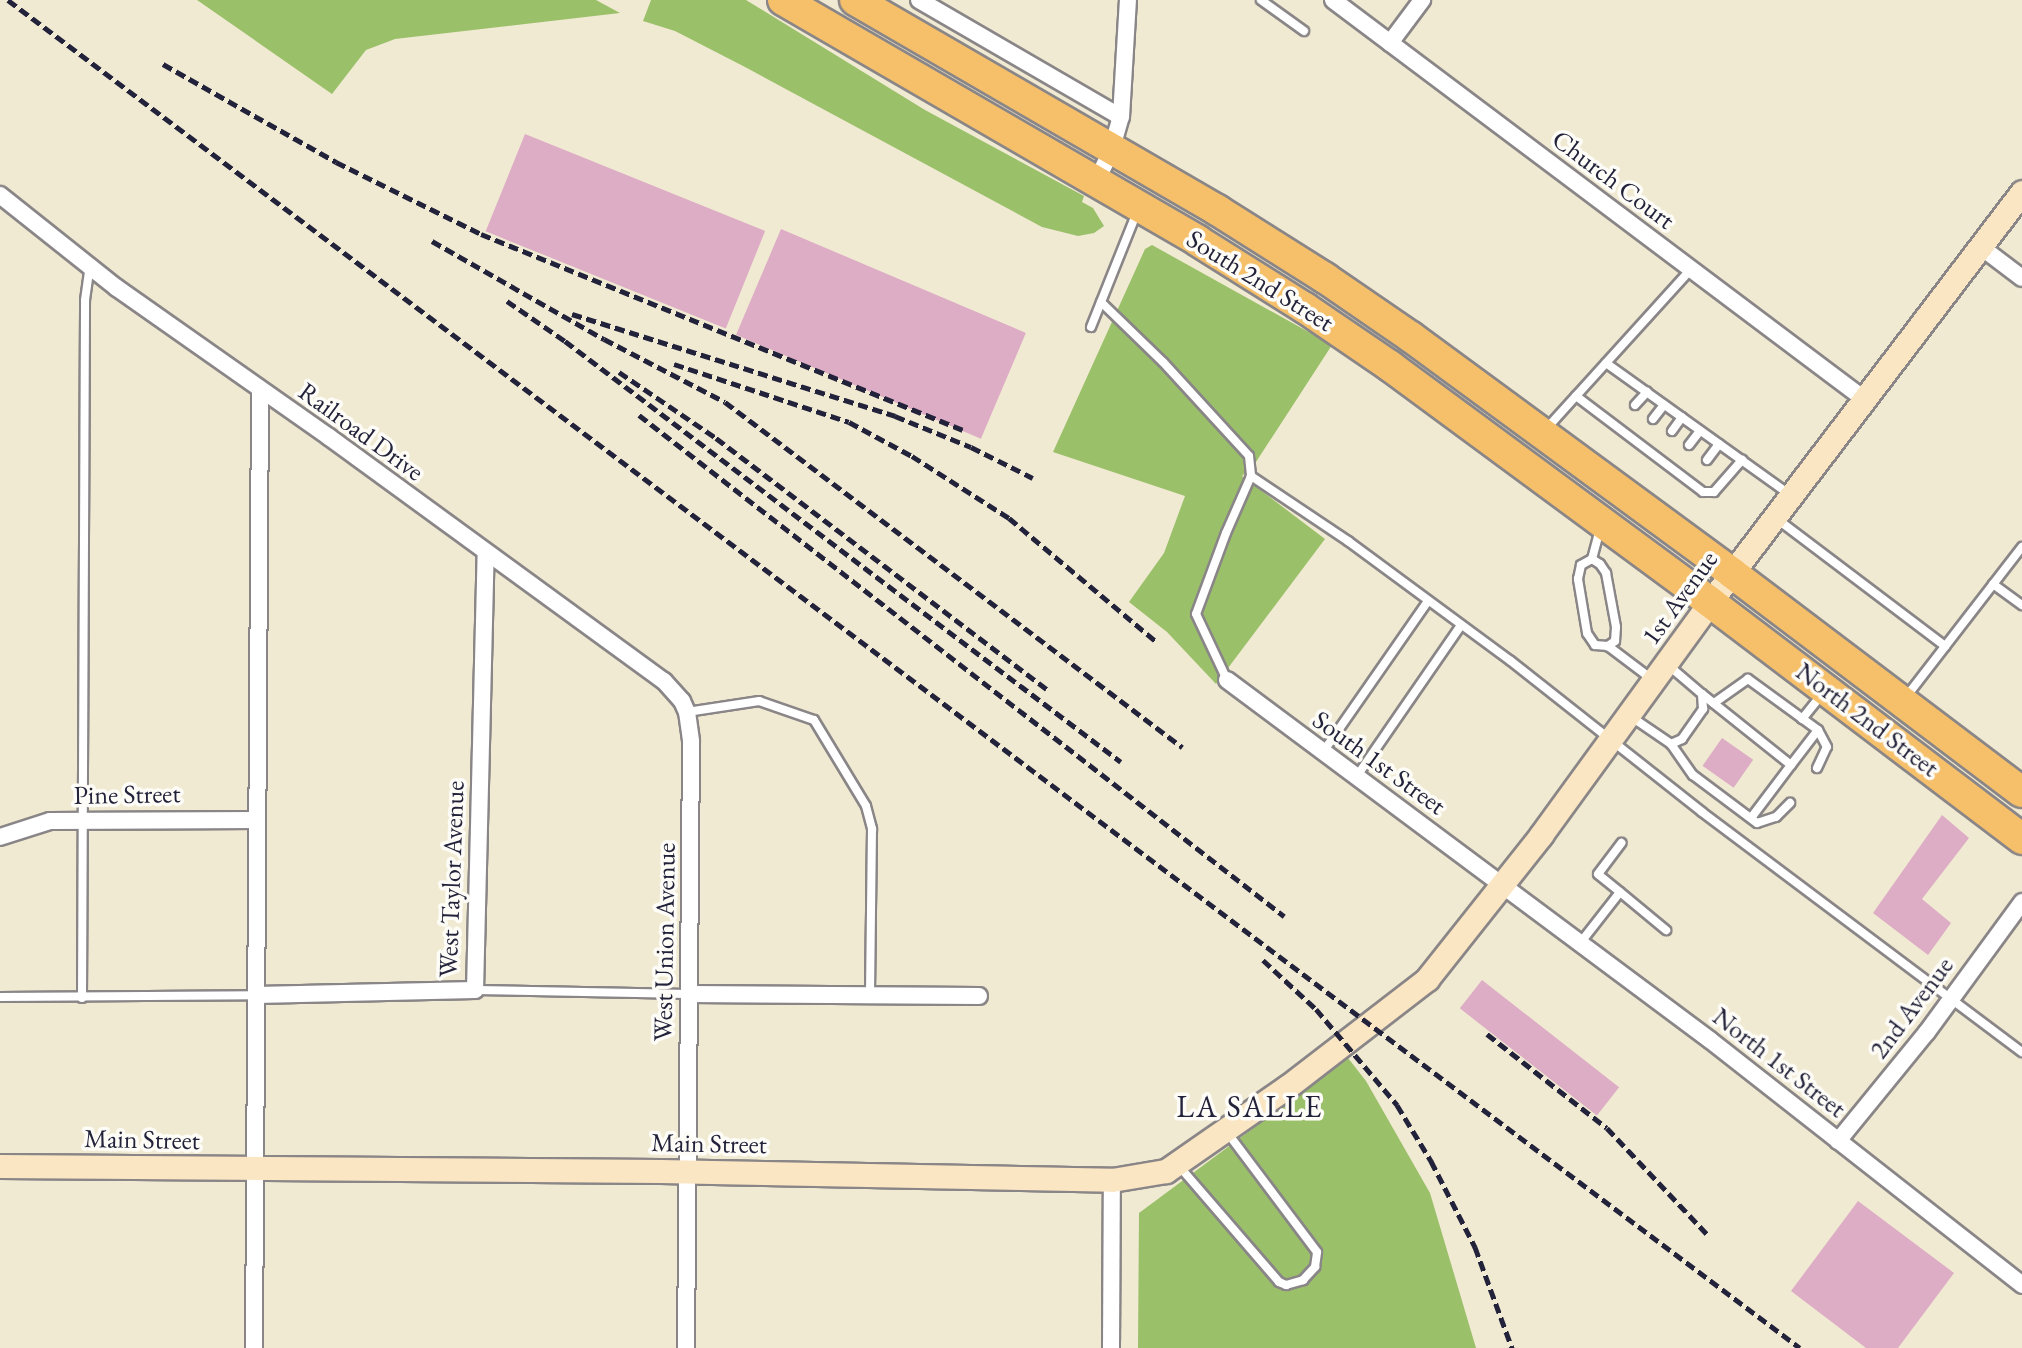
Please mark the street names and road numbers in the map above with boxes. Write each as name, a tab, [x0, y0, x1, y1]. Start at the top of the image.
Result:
street label: Church Court	[1546, 124, 1680, 236]
street label: South 2nd Street	[1181, 223, 1339, 339]
street label: Railroad Drive	[292, 376, 430, 488]
street label: 1st Avenue	[1635, 545, 1725, 651]
street label: North 2nd Street	[1789, 656, 1945, 784]
street label: South 1st Street	[1306, 704, 1452, 822]
street label: Pine Street	[73, 778, 181, 812]
street label: West Taylor Avenue	[433, 780, 471, 978]
street label: West Union Avenue	[648, 842, 682, 1042]
street label: 2nd Avenue	[1864, 951, 1960, 1065]
street label: North 1st Street	[1706, 1001, 1852, 1125]
street label: Main Street	[84, 1123, 200, 1157]
street label: Main Street	[651, 1127, 767, 1161]

